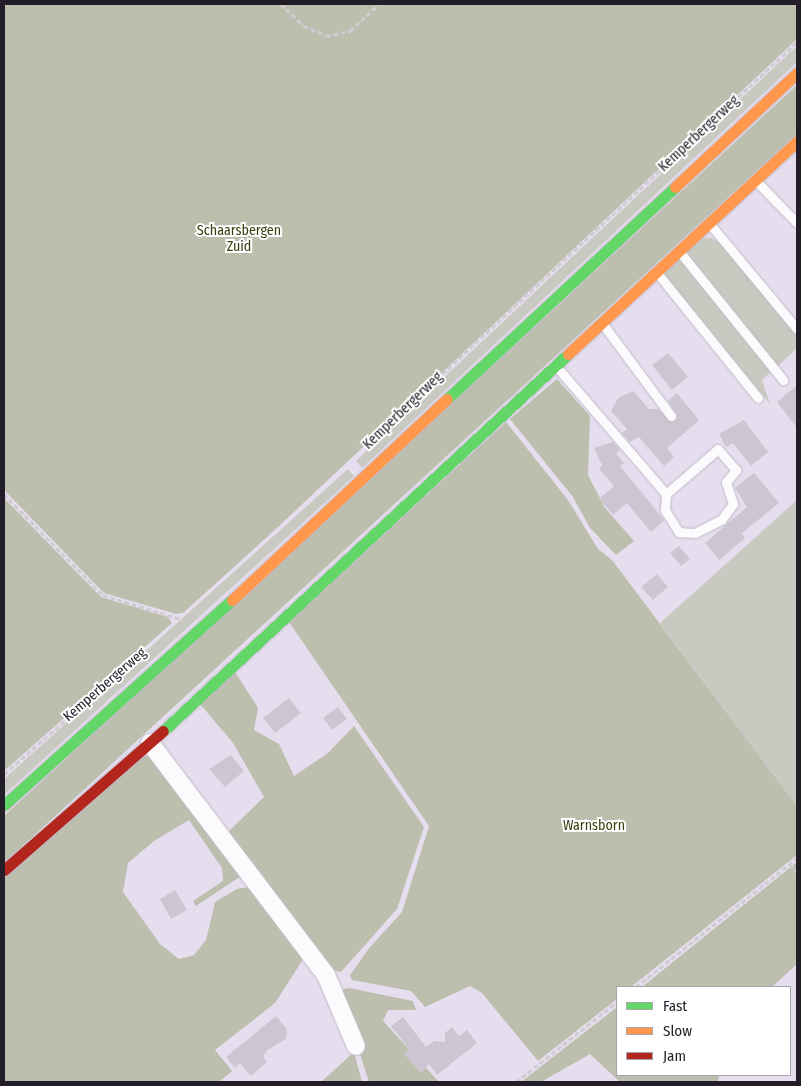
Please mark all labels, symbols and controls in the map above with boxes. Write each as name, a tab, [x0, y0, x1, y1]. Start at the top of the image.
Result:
street label: Kemperbergerweg	[655, 92, 743, 176]
park label: Schaarsbergen Zuid	[197, 223, 281, 256]
street label: Kemperbergerweg	[360, 369, 446, 453]
street label: Kemperbergerweg	[60, 645, 150, 725]
park label: Warnsborn	[563, 818, 625, 834]
legend	[616, 986, 791, 1076]
text: Fast	[663, 997, 687, 1015]
text: Slow	[663, 1022, 692, 1040]
text: Jam	[663, 1047, 686, 1065]

